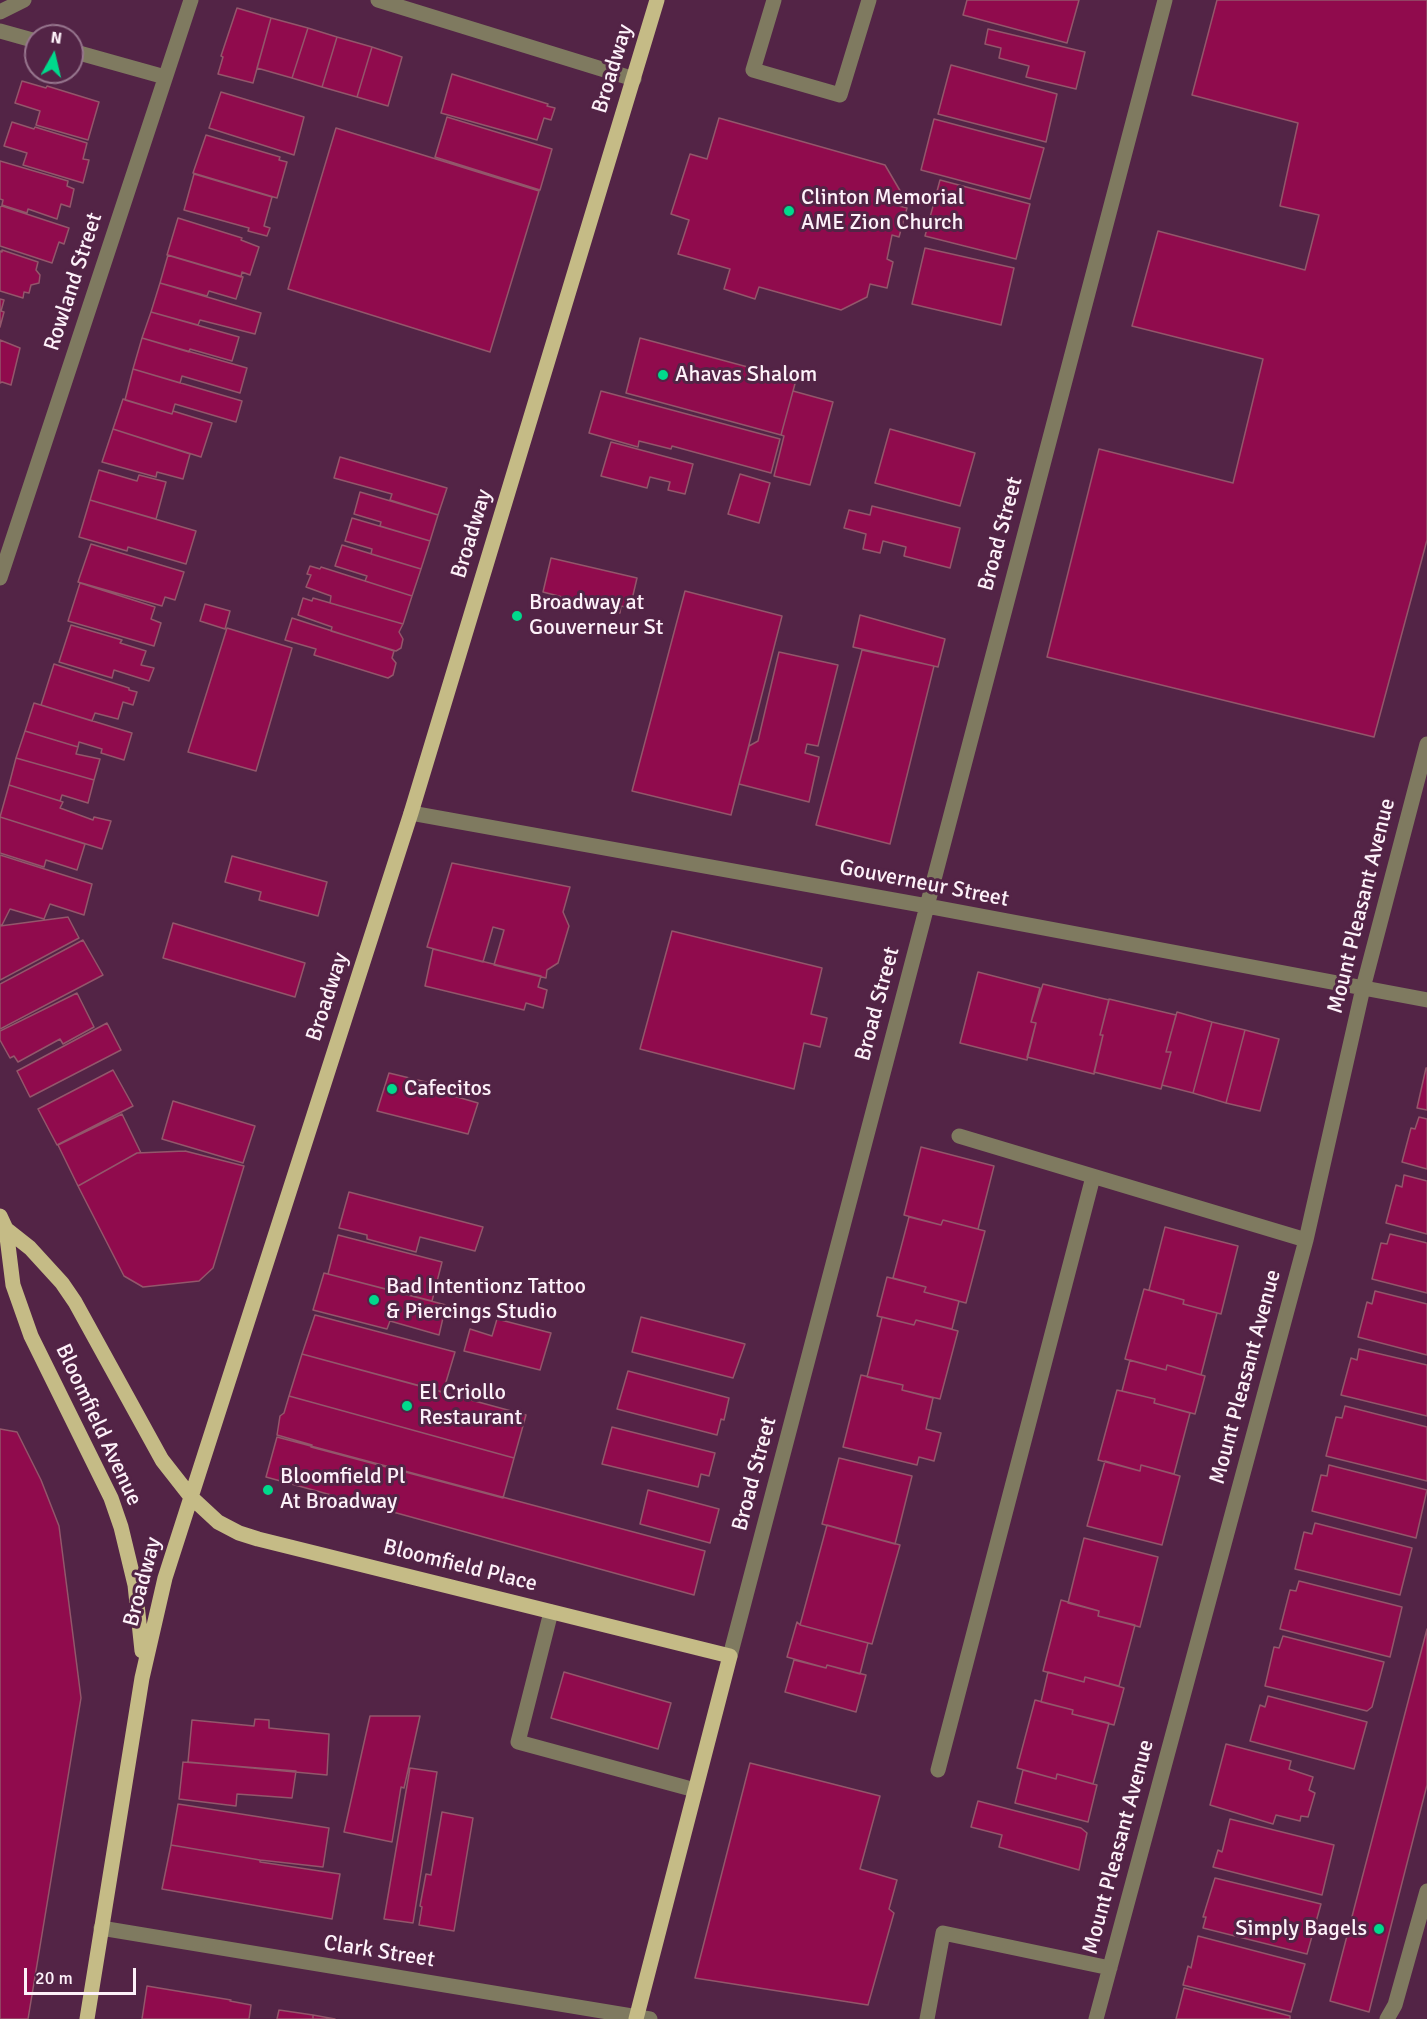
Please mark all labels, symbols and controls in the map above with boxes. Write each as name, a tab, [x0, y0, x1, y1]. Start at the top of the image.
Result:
street label: Broadway	[587, 21, 639, 117]
north arrow	[24, 24, 84, 84]
text: N	[49, 27, 63, 49]
place label: Clinton Memorial AME Zion Church	[801, 185, 964, 236]
marker: Clinton Memorial AME Zion Church	[782, 204, 796, 218]
street label: Rowland Street	[39, 210, 109, 354]
place label: Ahavas Shalom	[675, 362, 817, 388]
marker: Ahavas Shalom	[656, 368, 670, 382]
street label: Broad Street	[973, 474, 1029, 594]
street label: Broadway	[446, 486, 498, 582]
place label: Broadway at Gouverneur St	[529, 590, 663, 642]
marker: Broadway at Gouverneur St	[510, 609, 524, 623]
street label: Mount Pleasant Avenue	[1322, 796, 1402, 1016]
street label: Gouverneur Street	[837, 855, 1011, 913]
street label: Broad Street	[850, 944, 906, 1064]
street label: Broadway	[301, 949, 355, 1045]
place label: Cafecitos	[404, 1076, 491, 1102]
marker: Cafecitos	[385, 1082, 399, 1096]
street label: Mount Pleasant Avenue	[1205, 1267, 1287, 1487]
place label: Bad Intentionz Tattoo & Piercings Studio	[386, 1274, 586, 1326]
marker: Bad Intentionz Tattoo & Piercings Studio	[367, 1293, 381, 1307]
street label: Bloomfield Avenue	[49, 1340, 147, 1510]
place label: El Criollo Restaurant	[419, 1380, 522, 1432]
marker: El Criollo Restaurant	[400, 1399, 414, 1413]
street label: Broad Street	[727, 1414, 783, 1534]
place label: Bloomfield Pl At Broadway	[280, 1464, 406, 1516]
marker: Bloomfield Pl At Broadway	[261, 1483, 275, 1497]
street label: Broadway	[118, 1534, 168, 1630]
street label: Bloomfield Place	[380, 1534, 540, 1598]
street label: Mount Pleasant Avenue	[1078, 1737, 1160, 1957]
place label: Simply Bagels	[1235, 1916, 1367, 1942]
marker: Simply Bagels	[1372, 1922, 1386, 1936]
street label: Clark Street	[322, 1930, 436, 1974]
scale bar	[27, 1956, 140, 1994]
text: 20 m	[35, 1967, 73, 1989]

